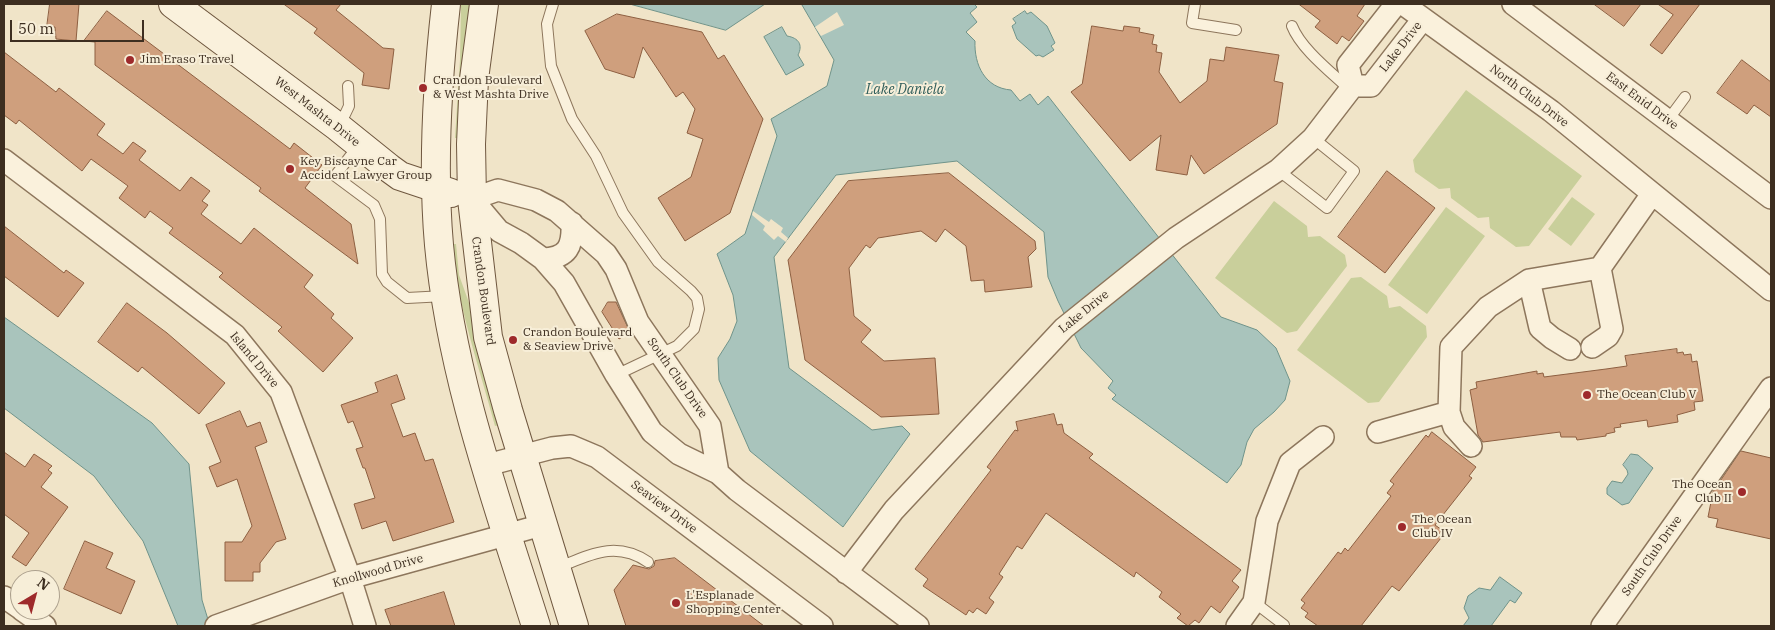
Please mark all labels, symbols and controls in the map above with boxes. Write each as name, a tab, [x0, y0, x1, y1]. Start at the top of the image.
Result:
scale bar	[12, 10, 146, 42]
text: 50 m	[18, 19, 54, 38]
street label: Lake Drive	[1377, 19, 1425, 75]
place label: Jim Eraso Travel	[140, 53, 234, 67]
marker: Jim Eraso Travel	[124, 54, 136, 66]
street label: North Club Drive	[1487, 62, 1571, 130]
street label: East Enid Drive	[1603, 69, 1681, 133]
street label: West Mashta Drive	[271, 74, 363, 150]
place label: Crandon Boulevard & West Mashta Drive	[433, 74, 549, 102]
marker: Crandon Boulevard & West Mashta Drive	[417, 82, 429, 94]
water label: Lake Daniela	[866, 82, 944, 98]
place label: Key Biscayne Car Accident Lawyer Group	[300, 155, 432, 183]
marker: Key Biscayne Car Accident Lawyer Group	[284, 163, 296, 175]
street label: Crandon Boulevard	[468, 236, 498, 346]
street label: Lake Drive	[1056, 288, 1112, 336]
place label: Crandon Boulevard & Seaview Drive	[523, 326, 632, 354]
street label: Island Drive	[227, 329, 281, 391]
marker: Crandon Boulevard & Seaview Drive	[507, 334, 519, 346]
street label: South Club Drive	[644, 335, 710, 421]
place label: The Ocean Club V	[1597, 388, 1696, 402]
marker: The Ocean Club V	[1581, 389, 1593, 401]
street label: Seaview Drive	[628, 477, 700, 537]
place label: The Ocean Club II	[1672, 478, 1732, 506]
marker: The Ocean Club II	[1736, 486, 1748, 498]
place label: The Ocean Club IV	[1412, 513, 1472, 541]
street label: South Club Drive	[1619, 513, 1685, 599]
marker: The Ocean Club IV	[1396, 521, 1408, 533]
street label: Knollwood Drive	[331, 551, 425, 591]
north arrow	[10, 570, 60, 620]
text: N	[34, 573, 53, 594]
place label: L'Esplanade Shopping Center	[686, 589, 781, 617]
marker: L'Esplanade Shopping Center	[670, 597, 682, 609]

